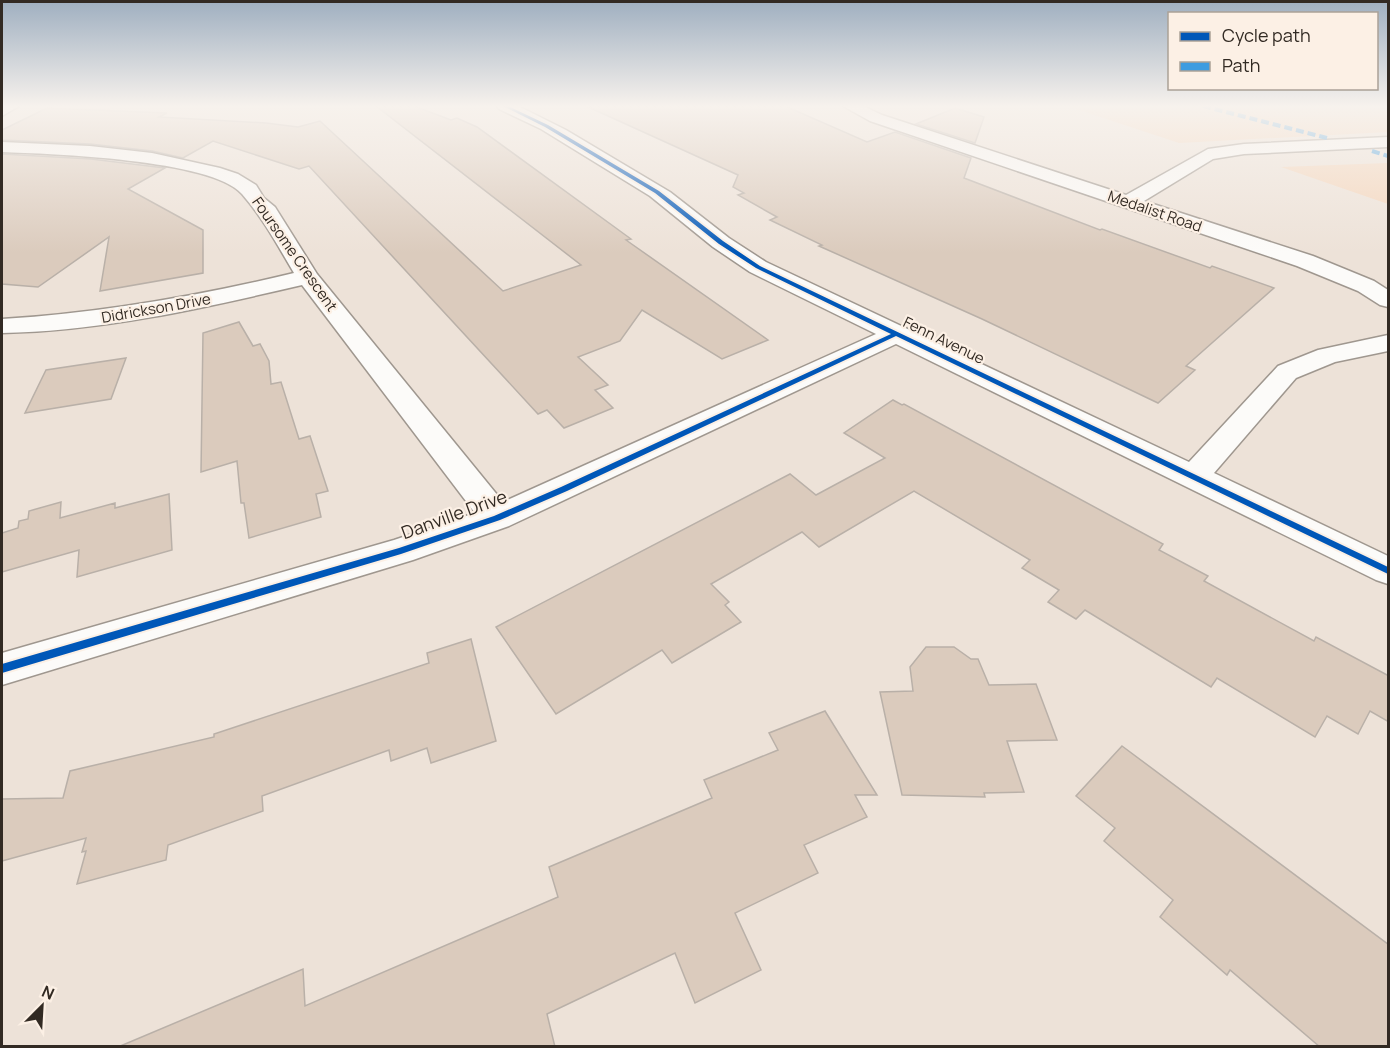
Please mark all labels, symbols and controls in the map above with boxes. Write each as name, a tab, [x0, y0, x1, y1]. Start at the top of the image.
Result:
legend	[1168, 12, 1378, 90]
text: Cycle path	[1222, 23, 1311, 47]
text: Path	[1222, 53, 1260, 77]
street label: Medalist Road	[1105, 185, 1205, 237]
street label: Foursome Crescent	[248, 192, 342, 316]
street label: Didrickson Drive	[100, 288, 213, 328]
street label: Fenn Avenue	[900, 311, 988, 369]
street label: Danville Drive	[398, 484, 510, 544]
north arrow	[12, 976, 72, 1036]
text: N	[38, 980, 58, 1005]

